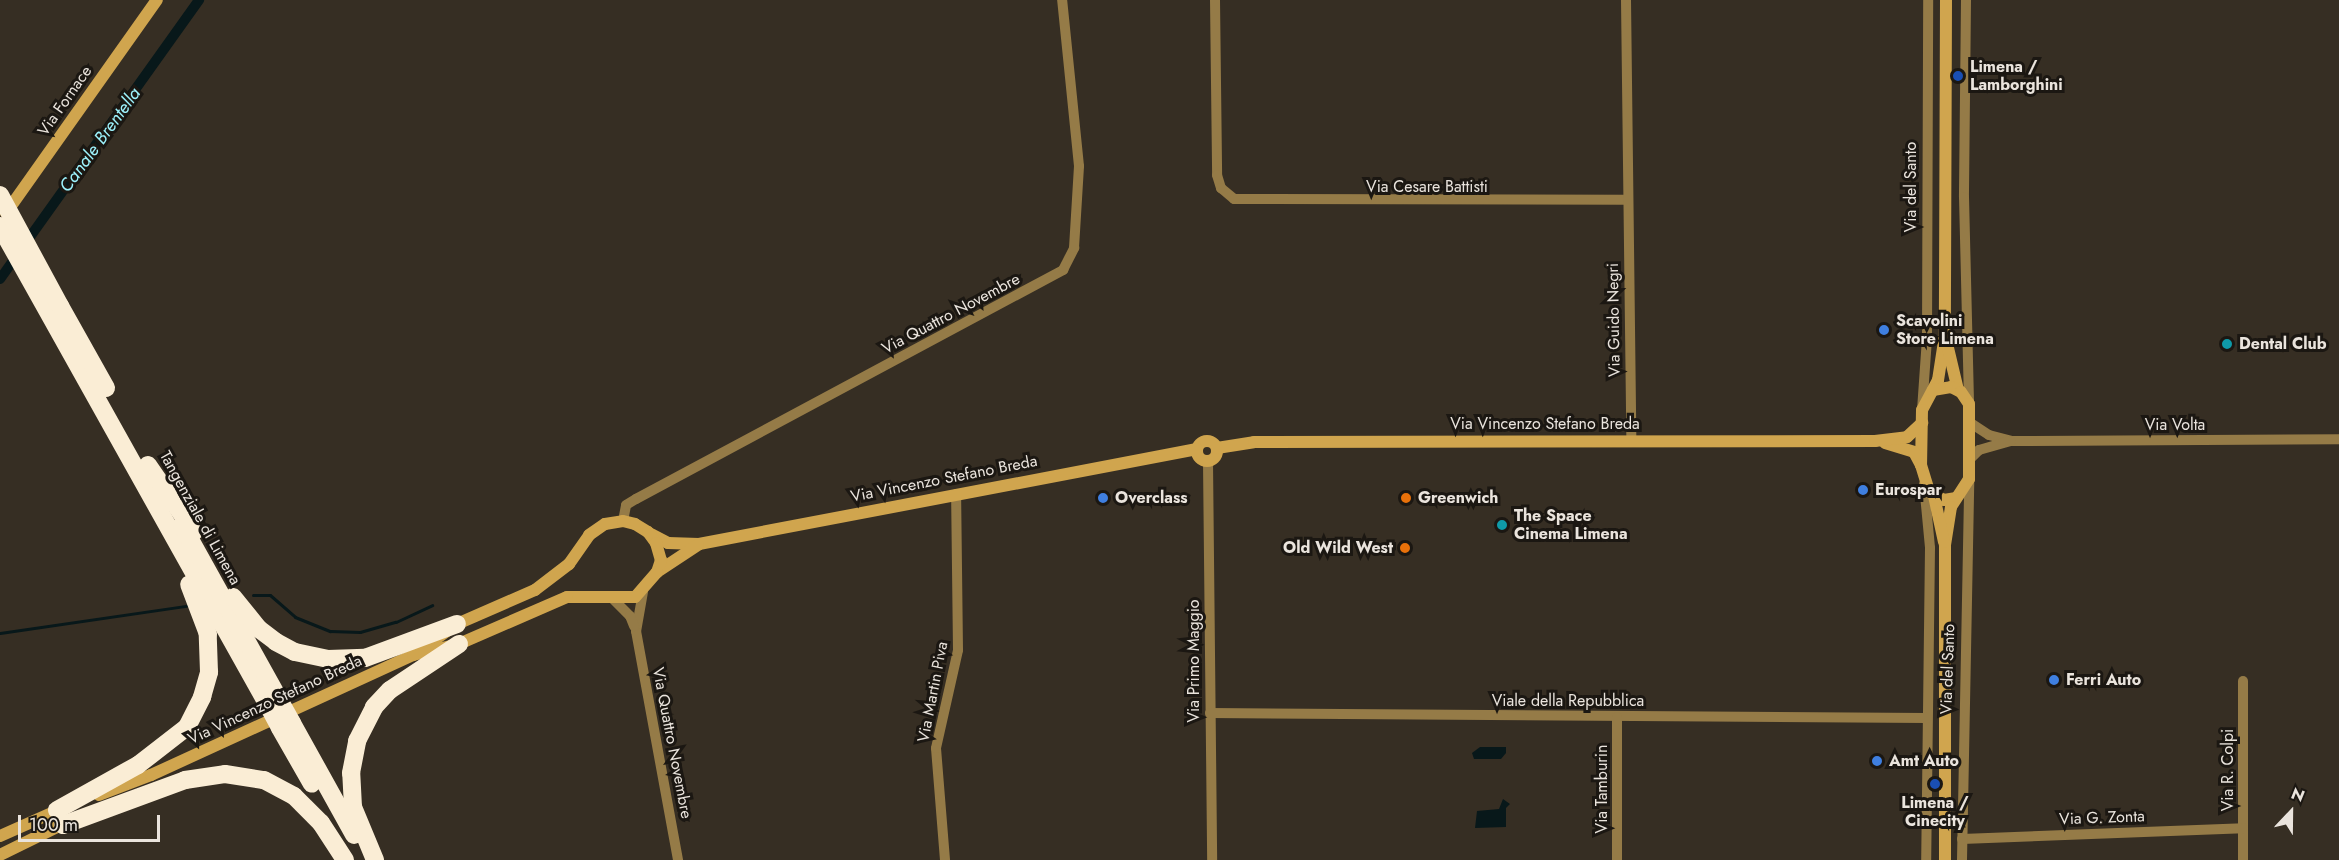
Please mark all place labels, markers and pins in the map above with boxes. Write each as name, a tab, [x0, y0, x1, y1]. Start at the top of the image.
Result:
place label: Limena / Lamborghini	[1970, 57, 2063, 95]
marker: Limena / Lamborghini	[1951, 69, 1965, 83]
place label: Scavolini Store Limena	[1896, 311, 1994, 349]
marker: Scavolini Store Limena	[1877, 323, 1891, 337]
place label: Dental Club	[2239, 334, 2327, 354]
marker: Dental Club	[2220, 337, 2234, 351]
place label: Eurospar	[1875, 480, 1942, 500]
marker: Eurospar	[1856, 483, 1870, 497]
place label: Overclass	[1115, 488, 1188, 508]
place label: Greenwich	[1418, 488, 1498, 508]
marker: Overclass	[1096, 491, 1110, 505]
marker: Greenwich	[1399, 491, 1413, 505]
place label: The Space Cinema Limena	[1514, 506, 1628, 544]
marker: The Space Cinema Limena	[1495, 518, 1509, 532]
place label: Old Wild West	[1283, 538, 1393, 558]
marker: Old Wild West	[1398, 541, 1412, 555]
place label: Ferri Auto	[2066, 670, 2141, 690]
marker: Ferri Auto	[2047, 673, 2061, 687]
place label: Amt Auto	[1889, 751, 1959, 771]
marker: Amt Auto	[1870, 754, 1884, 768]
marker: Limena / Cinecity	[1928, 777, 1942, 791]
place label: Limena / Cinecity	[1901, 793, 1969, 831]

